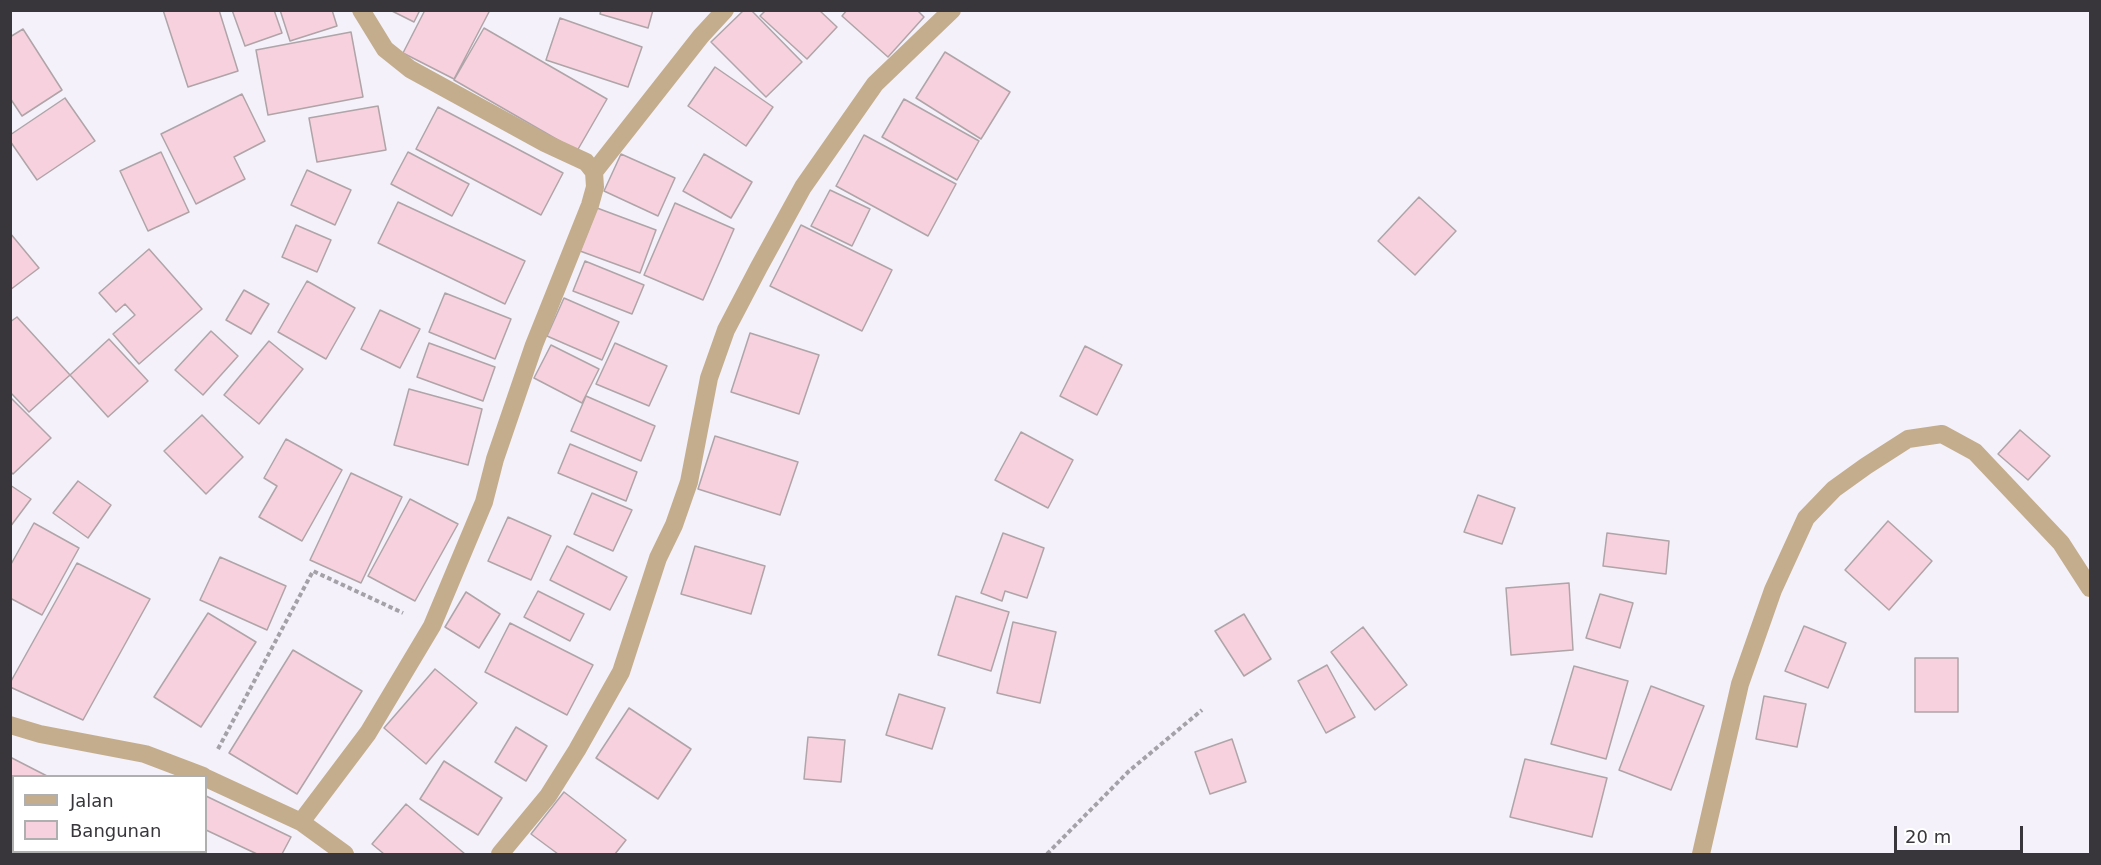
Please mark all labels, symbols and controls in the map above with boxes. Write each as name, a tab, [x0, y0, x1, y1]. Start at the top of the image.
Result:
legend	[12, 775, 207, 853]
text: Jalan	[70, 790, 114, 811]
scale bar	[1897, 814, 2026, 852]
text: Bangunan	[70, 820, 161, 841]
text: 20 m	[1905, 826, 1951, 847]

